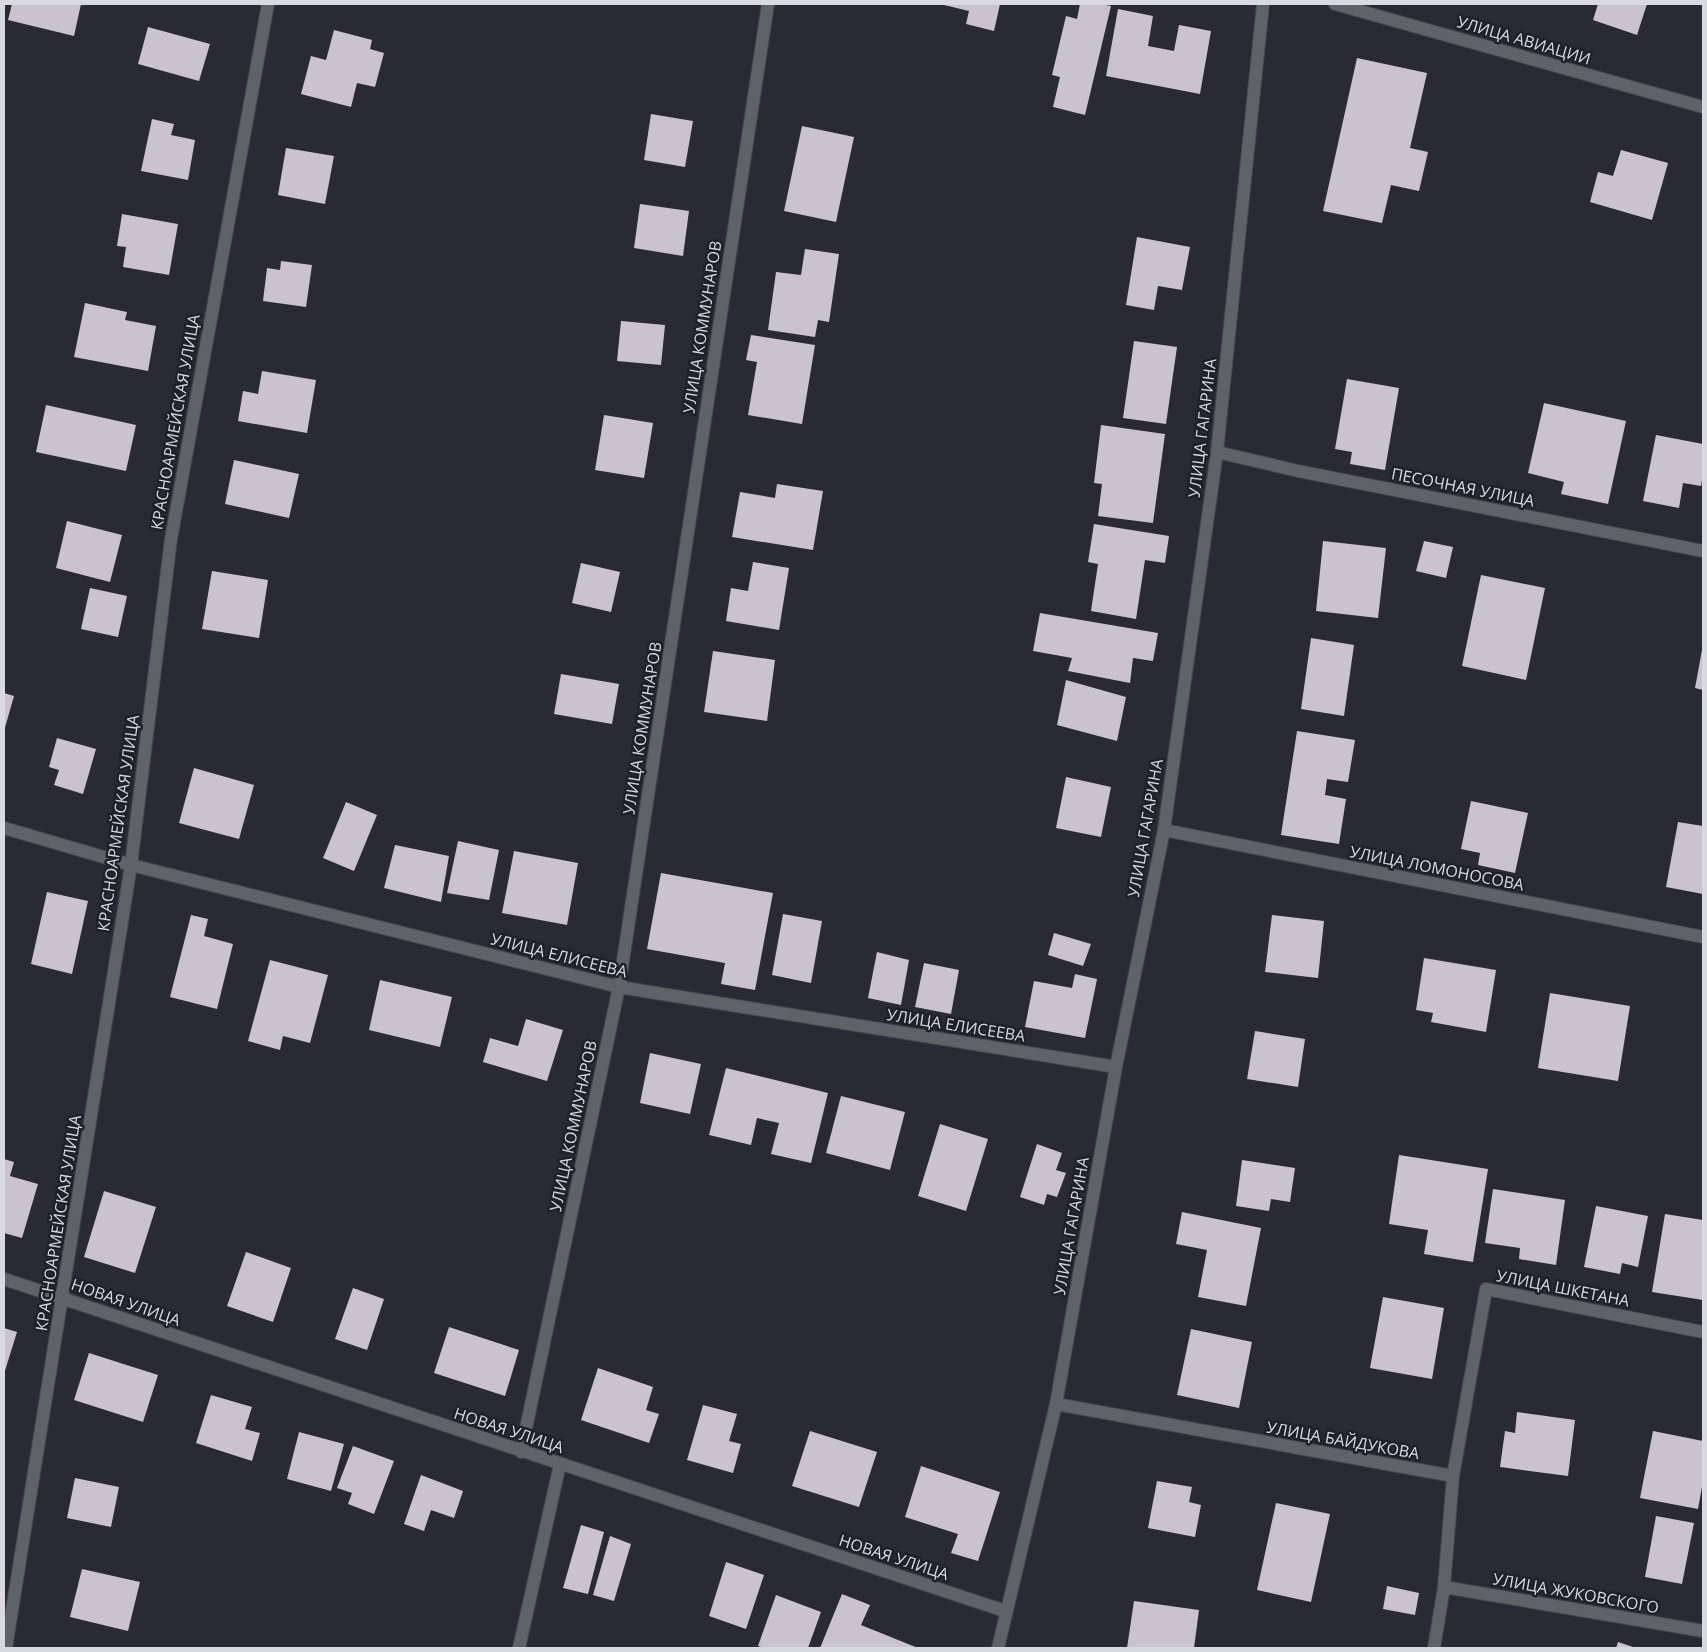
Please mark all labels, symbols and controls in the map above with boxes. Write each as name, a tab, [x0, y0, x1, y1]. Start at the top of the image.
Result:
street label: УЛИЦА АВИАЦИИ	[1455, 10, 1593, 70]
street label: УЛИЦА КОММУНАРОВ	[677, 239, 727, 415]
street label: КРАСНОАРМЕЙСКАЯ УЛИЦА	[145, 312, 205, 531]
street label: УЛИЦА ГАГАРИНА	[1183, 356, 1222, 499]
street label: ПЕСОЧНАЯ УЛИЦА	[1389, 462, 1537, 512]
street label: УЛИЦА КОММУНАРОВ	[617, 640, 667, 816]
street label: КРАСНОАРМЕЙСКАЯ УЛИЦА	[92, 712, 144, 933]
street label: УЛИЦА ГАГАРИНА	[1122, 756, 1168, 899]
street label: УЛИЦА ЛОМОНОСОВА	[1348, 840, 1527, 896]
street label: УЛИЦА ЕЛИСЕЕВА	[488, 927, 630, 983]
street label: УЛИЦА ЕЛИСЕЕВА	[885, 1003, 1028, 1047]
street label: УЛИЦА КОММУНАРОВ	[544, 1038, 602, 1214]
street label: КРАСНОАРМЕЙСКАЯ УЛИЦА	[30, 1113, 86, 1333]
street label: УЛИЦА ГАГАРИНА	[1048, 1154, 1094, 1297]
street label: УЛИЦА ШКЕТАНА	[1494, 1264, 1632, 1312]
street label: НОВАЯ УЛИЦА	[68, 1273, 184, 1331]
street label: НОВАЯ УЛИЦА	[451, 1402, 568, 1458]
street label: УЛИЦА БАЙДУКОВА	[1265, 1416, 1422, 1464]
street label: НОВАЯ УЛИЦА	[836, 1529, 953, 1585]
street label: УЛИЦА ЖУКОВСКОГО	[1491, 1568, 1661, 1618]

